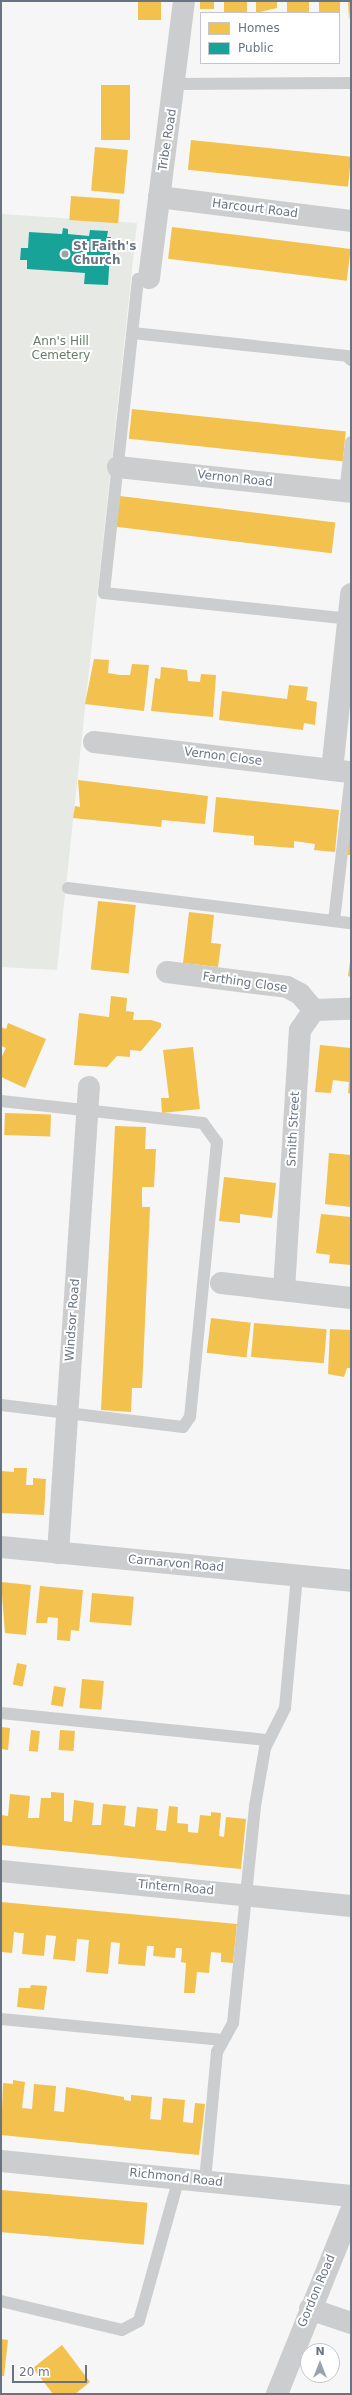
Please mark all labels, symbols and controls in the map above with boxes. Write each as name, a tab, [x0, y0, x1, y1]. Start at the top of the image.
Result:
legend	[200, 12, 340, 64]
text: Homes	[238, 21, 280, 35]
text: Public	[238, 41, 274, 55]
street label: Tribe Road	[156, 108, 180, 172]
street label: Harcourt Road	[211, 197, 299, 221]
place label: St Faith's Church	[73, 240, 136, 268]
marker: St Faith's Church	[60, 249, 70, 259]
park label: Ann's Hill Cemetery	[32, 335, 90, 363]
street label: Vernon Road	[197, 468, 273, 490]
street label: Vernon Close	[183, 745, 263, 769]
street label: Farthing Close	[202, 970, 288, 996]
street label: Smith Street	[285, 1091, 303, 1167]
street label: Windsor Road	[63, 1278, 83, 1362]
street label: Carnarvon Road	[127, 1553, 225, 1575]
street label: Tintern Road	[137, 1878, 215, 1898]
street label: Richmond Road	[128, 2166, 224, 2190]
street label: Gordon Road	[295, 2252, 339, 2330]
north arrow	[300, 2343, 340, 2383]
text: N	[315, 2345, 325, 2358]
scale bar	[14, 2357, 89, 2383]
text: 20 m	[19, 2365, 50, 2379]

